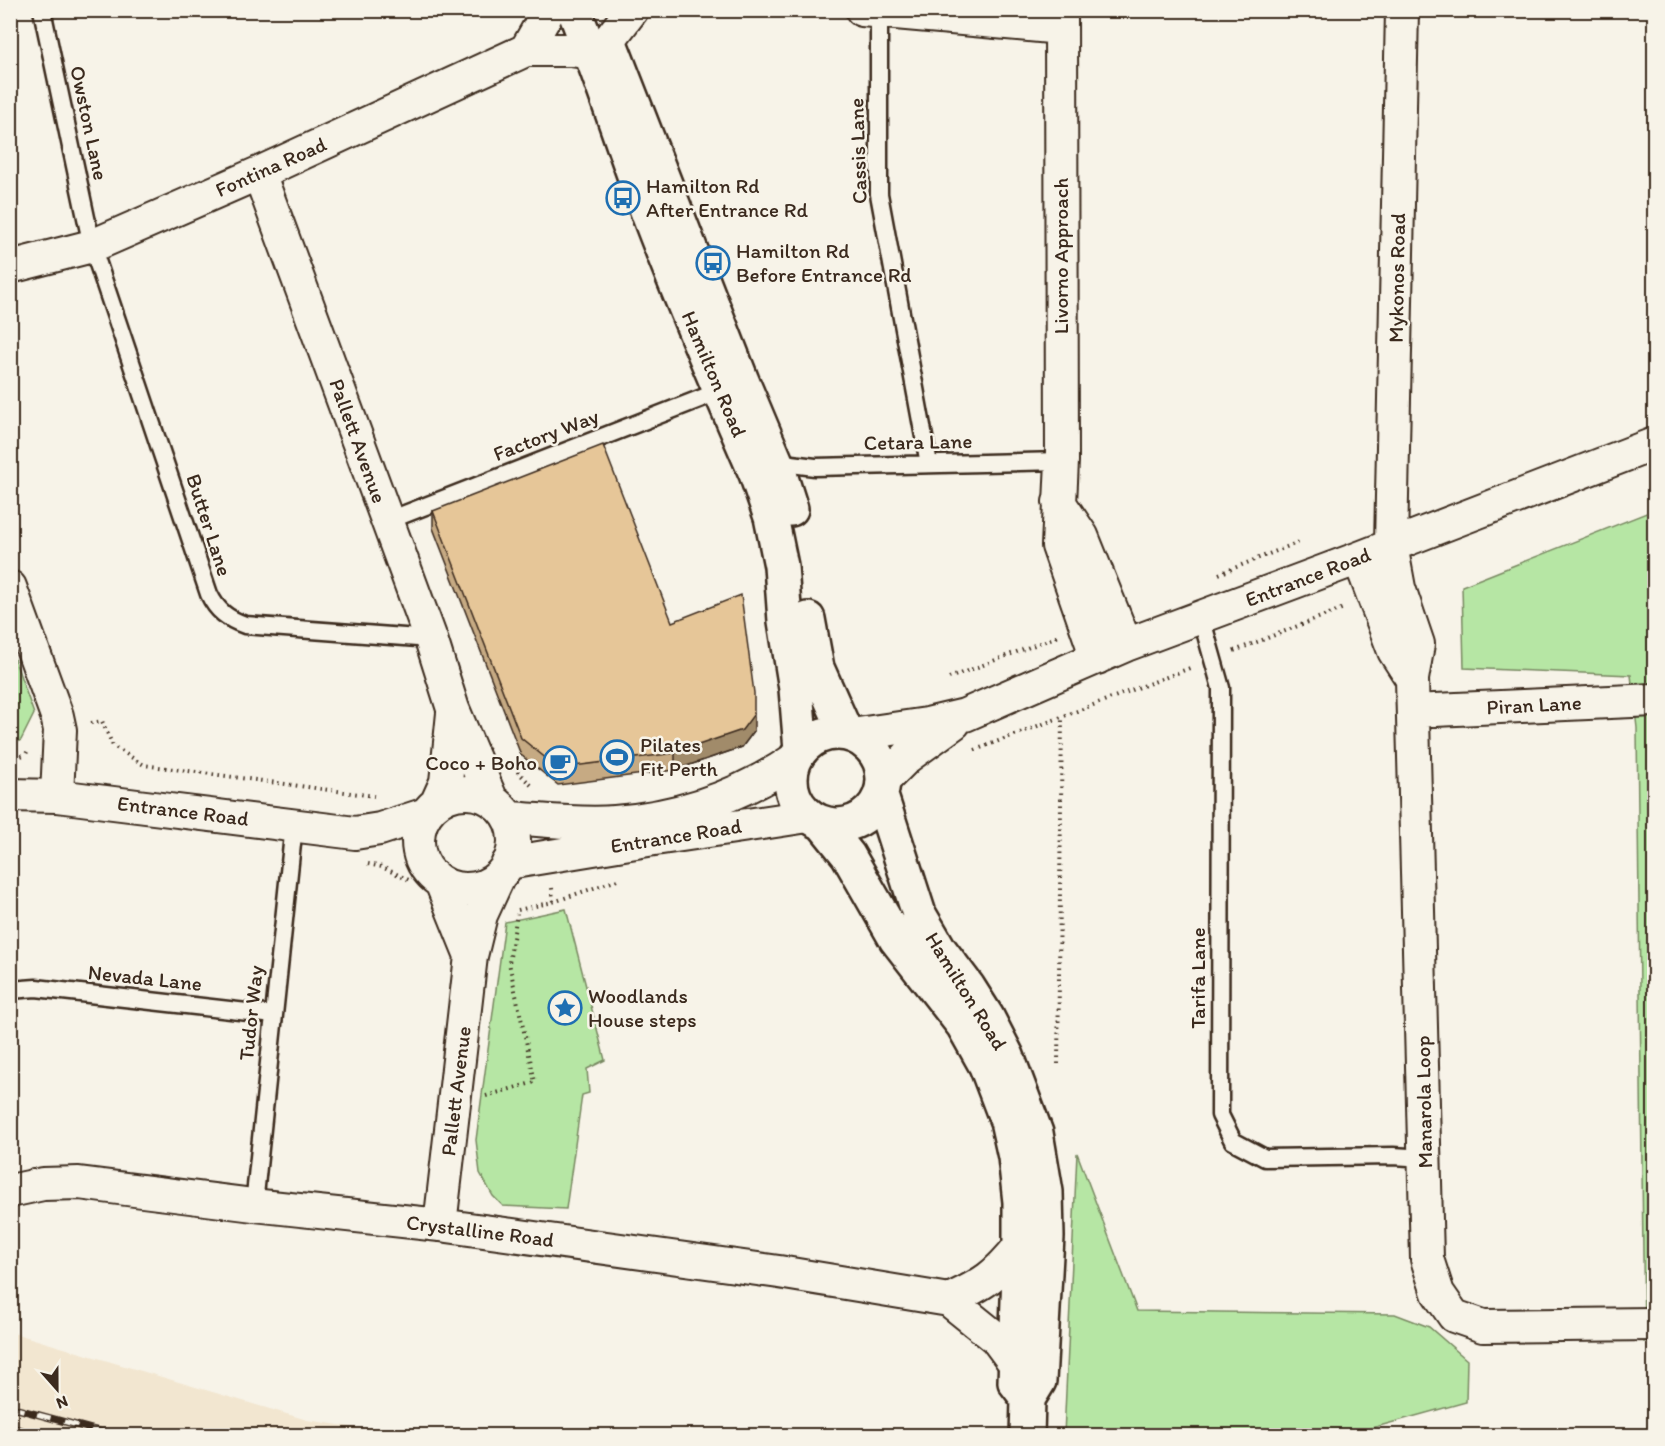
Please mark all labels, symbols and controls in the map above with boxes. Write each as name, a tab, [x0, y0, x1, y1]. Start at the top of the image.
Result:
street label: Owston Lane	[65, 63, 114, 182]
street label: Cassis Lane	[843, 98, 872, 204]
street label: Fontina Road	[211, 131, 330, 202]
place label: Hamilton Rd After Entrance Rd	[646, 173, 808, 222]
street label: Livorno Approach	[1048, 177, 1073, 334]
bus stop icon: Hamilton Rd After Entrance Rd	[605, 180, 641, 216]
street label: Mykonos Road	[1383, 213, 1410, 343]
place label: Hamilton Rd Before Entrance Rd	[736, 238, 912, 287]
bus stop icon: Hamilton Rd Before Entrance Rd	[695, 245, 731, 281]
street label: Hamilton Road	[677, 307, 752, 441]
street label: Pallett Avenue	[324, 375, 393, 506]
street label: Factory Way	[490, 403, 602, 466]
street label: Cetara Lane	[863, 428, 973, 455]
street label: Butter Lane	[181, 471, 238, 579]
street label: Entrance Road	[1242, 541, 1375, 612]
street label: Piran Lane	[1486, 690, 1582, 719]
place label: Pilates Fit Perth	[640, 732, 719, 781]
sports icon: Pilates Fit Perth	[599, 739, 635, 775]
cafe icon: Coco + Boho	[542, 745, 578, 781]
place label: Coco + Boho	[425, 750, 537, 775]
street label: Entrance Road	[116, 790, 251, 831]
street label: Entrance Road	[609, 813, 744, 858]
street label: Hamilton Road	[920, 927, 1013, 1054]
street label: Tarifa Lane	[1185, 927, 1210, 1029]
street label: Nevada Lane	[87, 959, 203, 996]
street label: Tudor Way	[233, 964, 268, 1062]
place label: Woodlands House steps	[588, 983, 697, 1032]
place icon: Woodlands House steps	[547, 990, 583, 1026]
street label: Pallett Avenue	[435, 1025, 476, 1157]
street label: Manarola Loop	[1410, 1035, 1437, 1169]
street label: Crystalline Road	[405, 1209, 555, 1252]
north arrow	[27, 1359, 87, 1419]
text: N	[54, 1392, 71, 1413]

